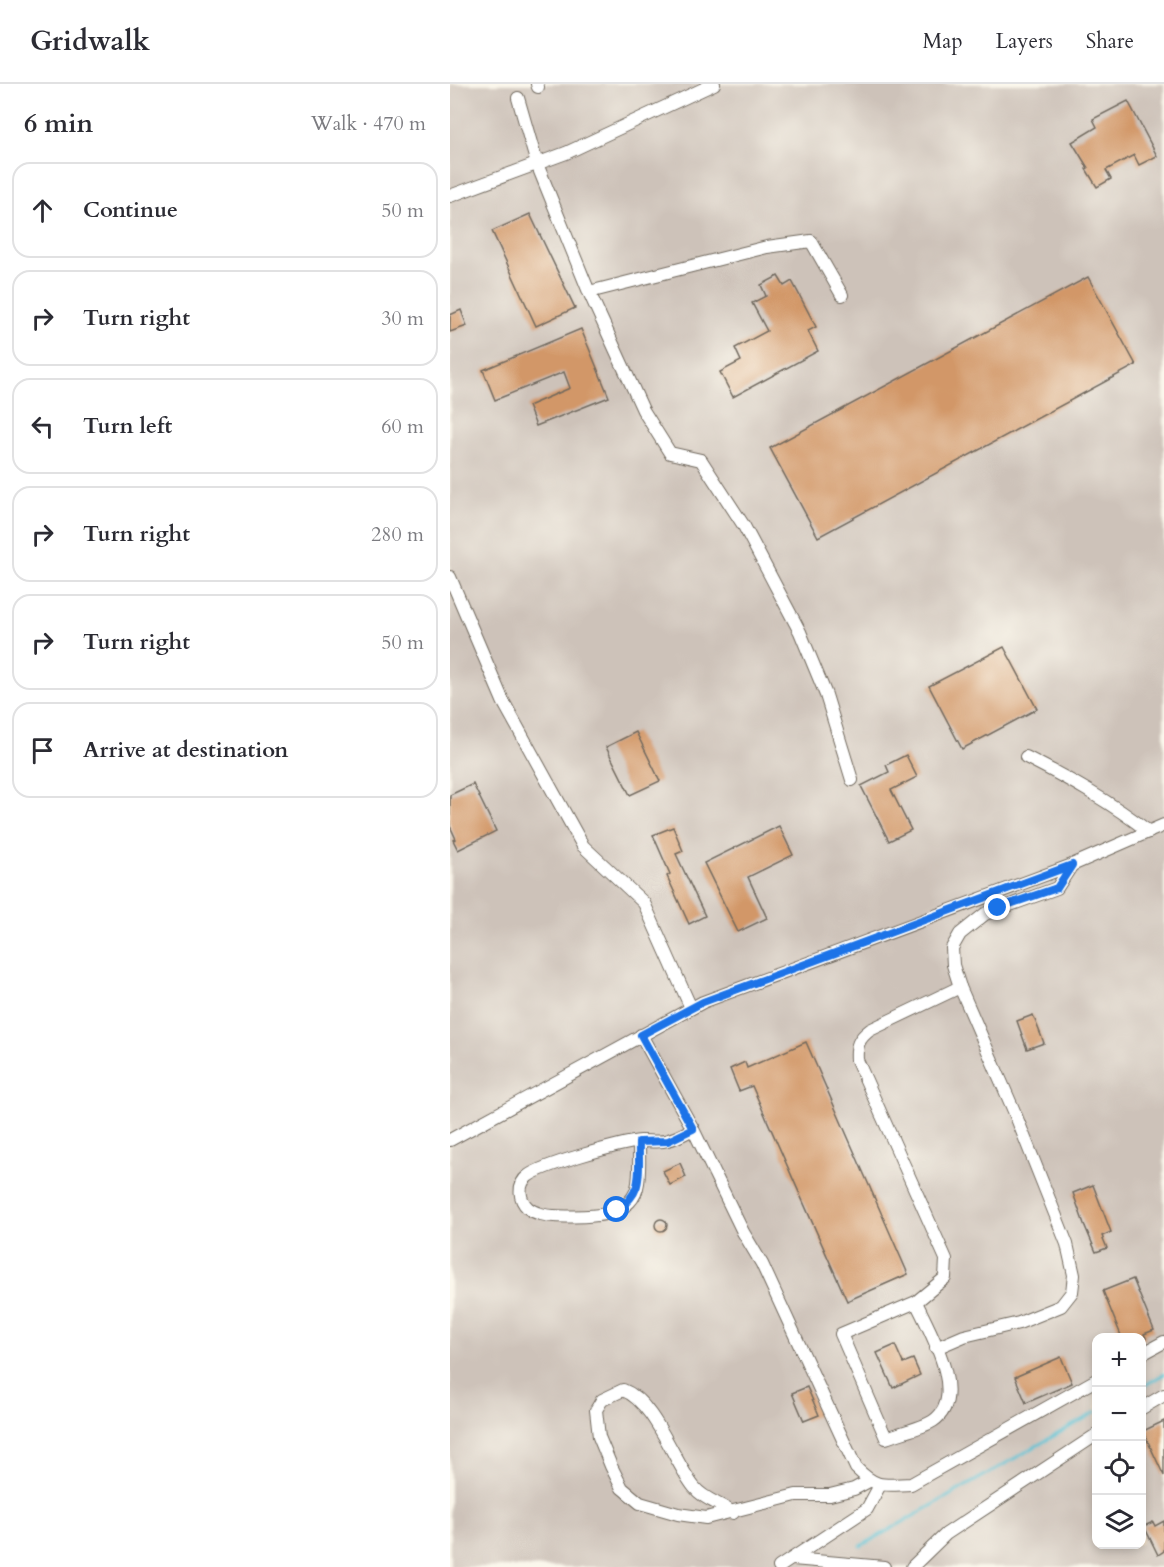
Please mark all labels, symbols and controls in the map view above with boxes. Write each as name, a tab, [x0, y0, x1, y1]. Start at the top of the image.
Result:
text: Gridwalk	[30, 22, 150, 60]
text: Map	[923, 27, 963, 56]
text: Layers	[996, 27, 1053, 56]
text: Share	[1086, 27, 1134, 56]
text: 6 min	[24, 106, 93, 141]
text: Walk · 470 m	[311, 110, 426, 137]
icon: ahead	[26, 194, 59, 227]
text: Continue	[83, 195, 178, 225]
text: 50 m	[381, 197, 424, 224]
icon: right	[26, 302, 59, 335]
text: Turn right	[83, 303, 190, 333]
text: 30 m	[381, 305, 424, 332]
icon: left	[26, 410, 59, 443]
text: Turn left	[83, 411, 172, 441]
text: 60 m	[381, 413, 424, 440]
icon: right	[26, 518, 59, 551]
text: Turn right	[83, 519, 190, 549]
text: 280 m	[371, 521, 424, 548]
icon: right	[26, 626, 59, 659]
text: Turn right	[83, 627, 190, 657]
text: 50 m	[381, 629, 424, 656]
icon: arrive	[26, 734, 59, 767]
text: Arrive at destination	[83, 735, 288, 765]
route end	[984, 894, 1010, 920]
route start	[603, 1196, 629, 1222]
map controls	[1092, 1333, 1146, 1549]
button: +	[1092, 1333, 1146, 1387]
button: −	[1092, 1387, 1146, 1441]
button: locate	[1092, 1441, 1146, 1495]
button: layers	[1092, 1495, 1146, 1549]

